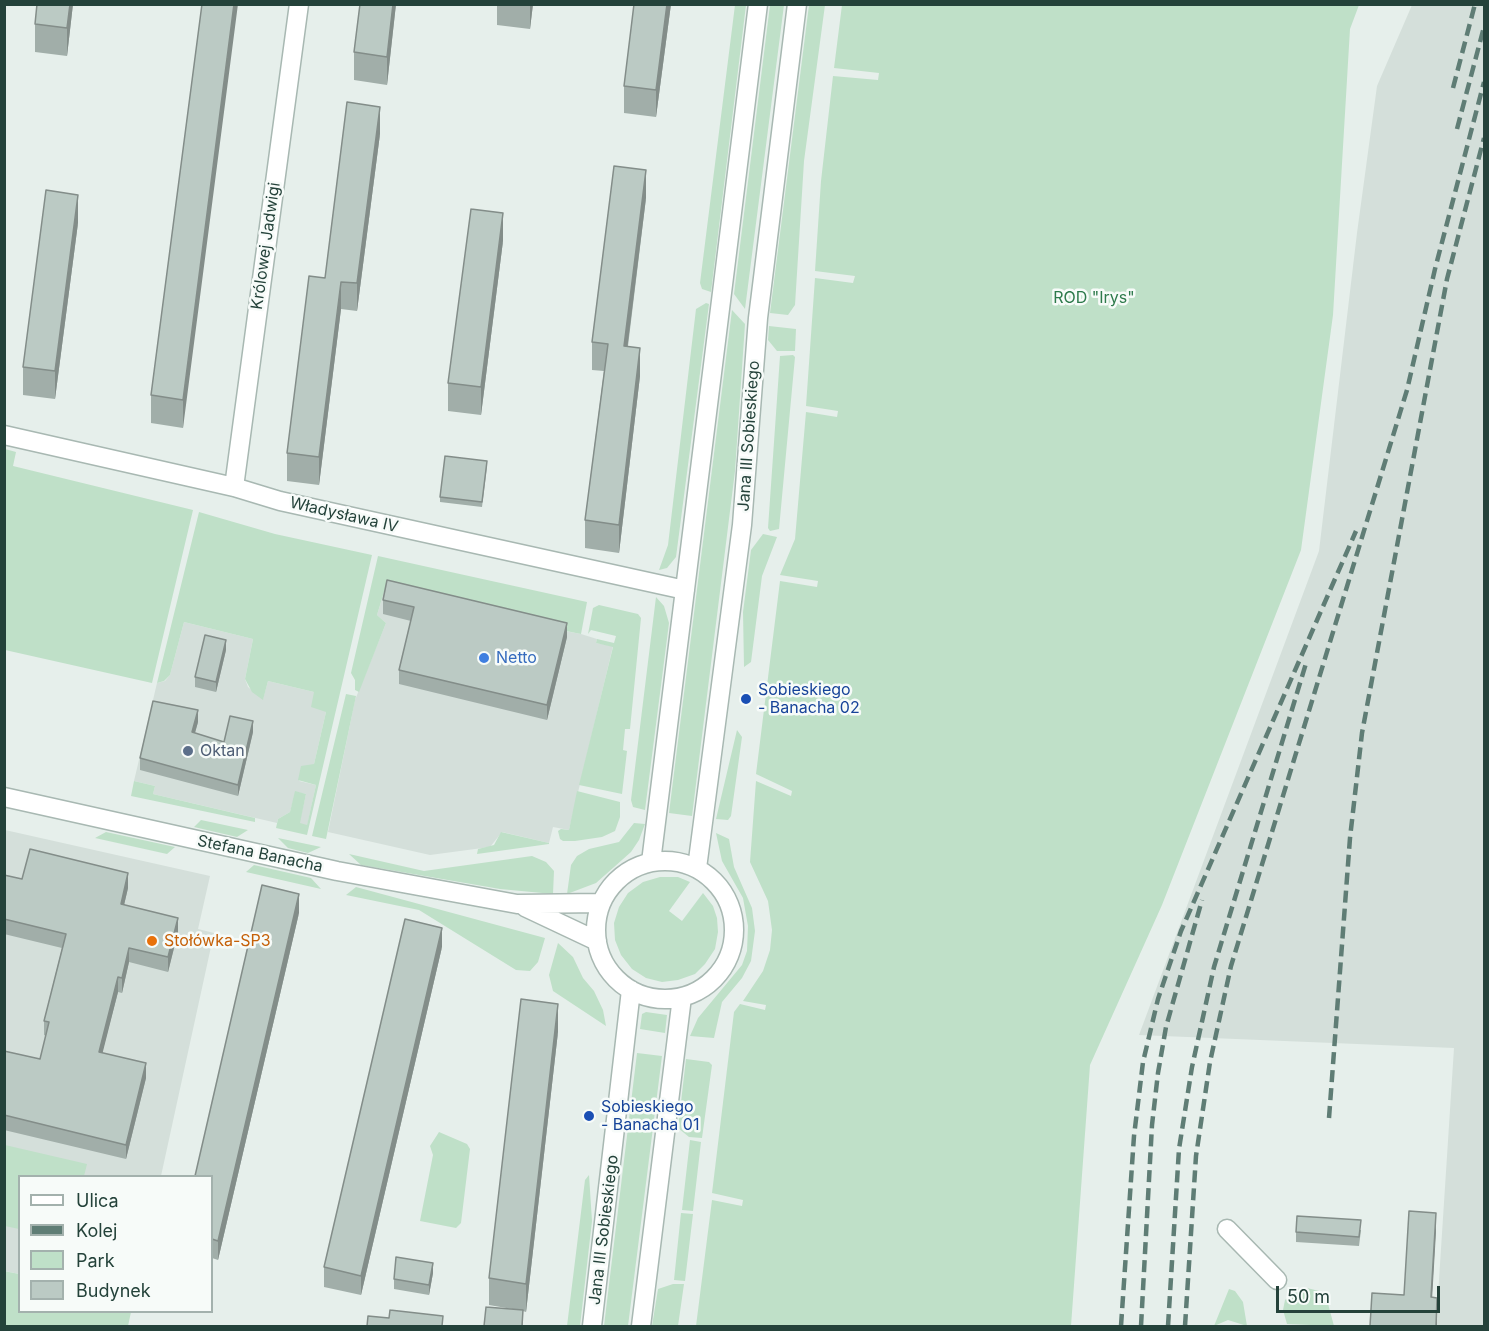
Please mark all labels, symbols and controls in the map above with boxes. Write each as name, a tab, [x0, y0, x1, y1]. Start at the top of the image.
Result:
street label: Królowej Jadwigi	[248, 181, 284, 311]
park label: ROD "Irys"	[1053, 288, 1135, 308]
street label: Jana III Sobieskiego	[734, 360, 764, 512]
street label: Władysława IV	[288, 493, 400, 537]
place label: Netto	[496, 648, 537, 668]
marker: Netto	[477, 651, 491, 665]
place label: Sobieskiego - Banacha 02	[758, 680, 860, 718]
marker: Sobieskiego - Banacha 02	[739, 692, 753, 706]
place label: Oktan	[200, 741, 245, 761]
marker: Oktan	[181, 744, 195, 758]
street label: Stefana Banacha	[196, 831, 324, 877]
place label: Stołówka-SP3	[164, 931, 271, 951]
marker: Stołówka-SP3	[145, 934, 159, 948]
place label: Sobieskiego - Banacha 01	[601, 1097, 699, 1135]
marker: Sobieskiego - Banacha 01	[582, 1109, 596, 1123]
street label: Jana III Sobieskiego	[585, 1154, 623, 1306]
legend	[18, 1175, 213, 1313]
text: Ulica	[76, 1190, 119, 1211]
text: Kolej	[76, 1220, 117, 1241]
text: Park	[76, 1250, 115, 1271]
scale bar	[1279, 1274, 1442, 1312]
text: Budynek	[76, 1280, 151, 1301]
text: 50 m	[1287, 1286, 1330, 1307]

